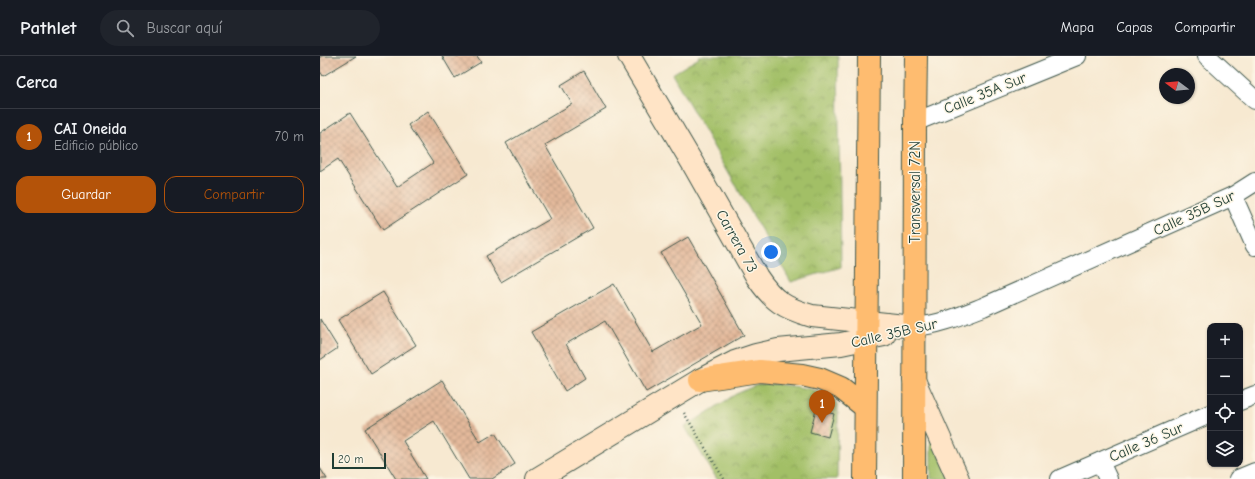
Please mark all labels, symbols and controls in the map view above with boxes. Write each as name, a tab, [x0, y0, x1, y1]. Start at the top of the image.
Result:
search box	[100, 10, 380, 46]
text: Pathlet	[20, 17, 76, 39]
icon: search	[114, 17, 136, 39]
text: Buscar aquí	[146, 19, 222, 37]
text: Mapa	[1061, 19, 1094, 36]
text: Capas	[1116, 19, 1152, 36]
text: Compartir	[1174, 19, 1235, 36]
street label: Calle 35A Sur	[941, 68, 1029, 118]
north arrow	[1159, 68, 1195, 104]
text: Cerca	[16, 73, 58, 92]
text: CAI Oneida	[54, 120, 127, 138]
text: 1	[26, 129, 32, 144]
text: 70 m	[275, 129, 304, 144]
text: Edificio público	[54, 138, 138, 153]
street label: Transversal 72N	[906, 141, 924, 243]
button: Guardar	[16, 176, 156, 213]
button: Compartir	[164, 176, 304, 213]
street label: Calle 35B Sur	[1150, 186, 1238, 240]
street label: Carrera 73	[712, 206, 762, 276]
your location	[761, 242, 781, 262]
street label: Calle 35B Sur	[849, 314, 939, 352]
map controls	[1207, 323, 1243, 467]
button: +	[1207, 323, 1243, 359]
button: −	[1207, 359, 1243, 395]
pin: 1	[809, 390, 835, 423]
button: locate	[1207, 395, 1243, 431]
street label: Calle 36 Sur	[1106, 418, 1186, 466]
button: layers	[1207, 431, 1243, 467]
scale bar	[332, 451, 386, 470]
text: 20 m	[338, 453, 363, 466]

